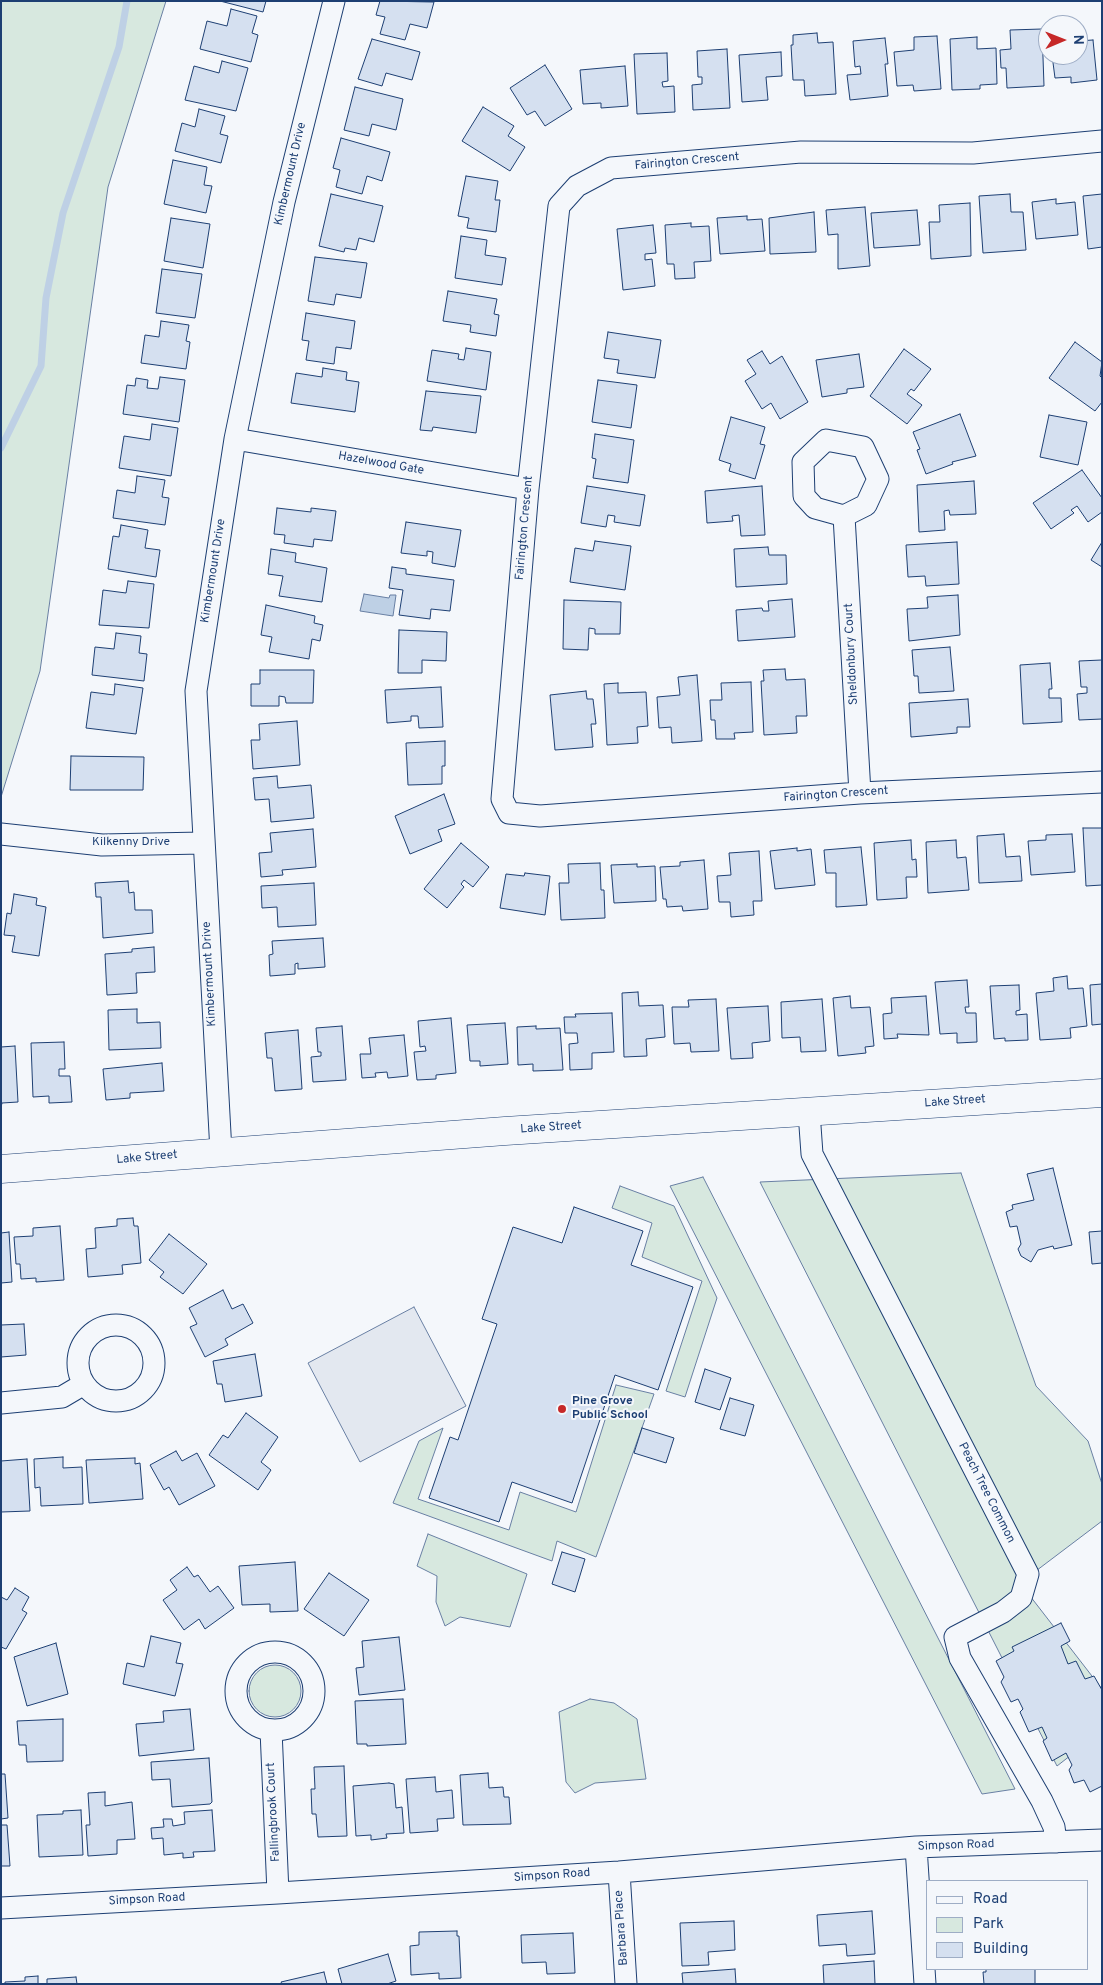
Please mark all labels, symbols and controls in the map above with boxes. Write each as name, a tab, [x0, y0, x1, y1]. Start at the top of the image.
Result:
north arrow	[1038, 15, 1088, 65]
text: N	[1069, 35, 1086, 45]
street label: Kimbermount Drive	[272, 121, 310, 227]
street label: Fairington Crescent	[634, 150, 740, 174]
street label: Hazelwood Gate	[337, 449, 425, 479]
street label: Fairington Crescent	[513, 475, 537, 581]
street label: Kimbermount Drive	[199, 518, 229, 624]
street label: Sheldonbury Court	[842, 603, 862, 705]
street label: Fairington Crescent	[783, 784, 889, 806]
street label: Kilkenny Drive	[92, 836, 170, 850]
street label: Kimbermount Drive	[200, 921, 220, 1027]
street label: Lake Street	[924, 1093, 986, 1111]
street label: Lake Street	[520, 1119, 582, 1137]
street label: Lake Street	[116, 1148, 178, 1168]
place label: Pine Grove Public School	[572, 1395, 648, 1423]
marker: Pine Grove Public School	[556, 1403, 568, 1415]
street label: Peach Tree Common	[954, 1440, 1018, 1546]
street label: Fallingbrook Court	[264, 1762, 284, 1862]
street label: Simpson Road	[917, 1837, 995, 1855]
street label: Simpson Road	[513, 1866, 591, 1886]
legend	[926, 1880, 1088, 1970]
street label: Barbara Place	[612, 1890, 632, 1966]
text: Road	[973, 1890, 1008, 1909]
street label: Simpson Road	[108, 1891, 186, 1909]
text: Park	[973, 1915, 1004, 1934]
text: Building	[973, 1940, 1028, 1959]

